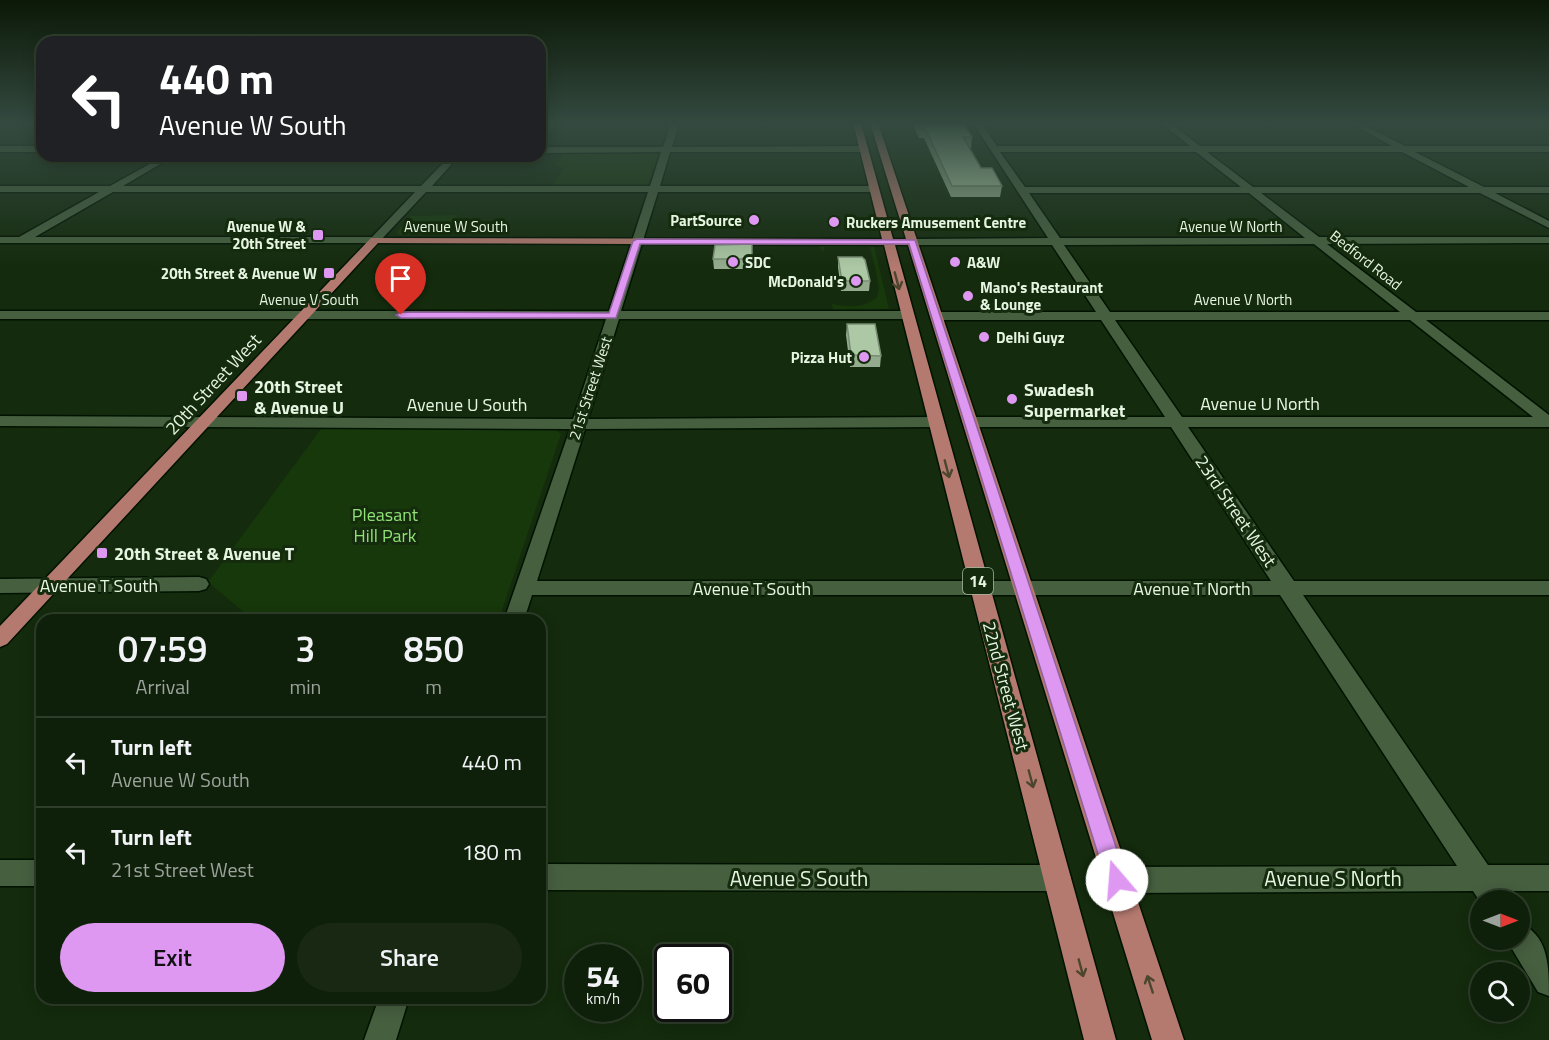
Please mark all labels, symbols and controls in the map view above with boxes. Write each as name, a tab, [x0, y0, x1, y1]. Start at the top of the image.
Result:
text: 440 m	[159, 46, 274, 110]
icon: left	[60, 60, 138, 138]
text: Avenue W South	[159, 104, 346, 145]
place label: PartSource	[670, 209, 742, 232]
place label: Ruckers Amusement Centre	[846, 211, 1026, 234]
marker: PartSource	[747, 213, 761, 227]
place label: Avenue W & 20th Street	[227, 215, 307, 255]
street label: Avenue W South	[404, 215, 508, 238]
marker: Ruckers Amusement Centre	[827, 215, 841, 229]
street label: Avenue W North	[1179, 215, 1283, 238]
street label: Bedford Road	[1325, 224, 1407, 296]
marker: Avenue W & 20th Street	[311, 228, 325, 242]
place label: SDC	[745, 251, 771, 274]
place label: A&W	[967, 251, 1000, 274]
pin	[375, 253, 426, 315]
marker: SDC	[726, 255, 740, 269]
marker: A&W	[948, 255, 962, 269]
place label: 20th Street & Avenue W	[161, 262, 317, 285]
icon: arrive	[384, 262, 417, 295]
marker: 20th Street & Avenue W	[322, 266, 336, 280]
place label: McDonald's	[768, 270, 844, 293]
one-way arrow	[892, 271, 903, 290]
marker: McDonald's	[849, 274, 863, 288]
place label: Mano's Restaurant & Lounge	[980, 276, 1103, 316]
street label: Avenue V South	[259, 288, 359, 311]
street label: Avenue V North	[1194, 288, 1292, 311]
marker: Mano's Restaurant & Lounge	[961, 289, 975, 303]
place label: Delhi Guyz	[996, 326, 1065, 349]
street label: 20th Street West	[159, 327, 268, 441]
marker: Delhi Guyz	[977, 330, 991, 344]
street label: 21st Street West	[563, 333, 618, 442]
place label: Pizza Hut	[791, 346, 853, 369]
marker: Pizza Hut	[857, 350, 871, 364]
place label: 20th Street & Avenue U	[254, 373, 344, 421]
place label: Swadesh Supermarket	[1024, 376, 1126, 424]
marker: 20th Street & Avenue U	[235, 389, 249, 403]
street label: Avenue U North	[1200, 390, 1320, 417]
street label: Avenue U South	[407, 391, 527, 418]
marker: Swadesh Supermarket	[1005, 392, 1019, 406]
street label: 23rd Street West	[1189, 450, 1284, 573]
one-way arrow	[942, 460, 954, 479]
park label: Pleasant Hill Park	[352, 501, 419, 549]
place label: 20th Street & Avenue T	[114, 540, 295, 567]
marker: 20th Street & Avenue T	[95, 546, 109, 560]
road number: 14	[963, 568, 993, 594]
street label: Avenue T South	[40, 572, 158, 599]
street label: Avenue T South	[693, 575, 811, 602]
street label: Avenue T North	[1133, 575, 1251, 602]
street label: 22nd Street West	[976, 618, 1036, 754]
text: 07:59	[118, 621, 207, 676]
text: 3	[295, 621, 315, 676]
text: 850	[403, 621, 464, 676]
text: Arrival	[136, 671, 190, 702]
text: min	[289, 671, 321, 702]
text: m	[425, 671, 442, 702]
text: Turn left	[111, 730, 192, 764]
text: 440 m	[462, 745, 522, 779]
icon: left	[60, 746, 93, 779]
text: Avenue W South	[111, 764, 250, 795]
one-way arrow	[1025, 770, 1037, 789]
text: Turn left	[111, 820, 192, 854]
text: 180 m	[462, 835, 522, 869]
icon: left	[60, 836, 93, 869]
position arrow	[1085, 848, 1149, 912]
text: 21st Street West	[111, 854, 254, 885]
street label: Avenue S South	[730, 862, 868, 894]
street label: Avenue S North	[1264, 862, 1402, 894]
north arrow	[1470, 890, 1530, 950]
map controls	[1470, 890, 1530, 1022]
button: Exit	[60, 923, 285, 992]
button: Share	[297, 923, 522, 992]
speed limit sign: 60	[654, 944, 732, 1022]
text: 54	[586, 953, 620, 999]
one-way arrow	[1076, 958, 1087, 977]
button: search	[1470, 962, 1530, 1022]
one-way arrow	[1144, 975, 1155, 994]
text: km/h	[586, 987, 620, 1010]

